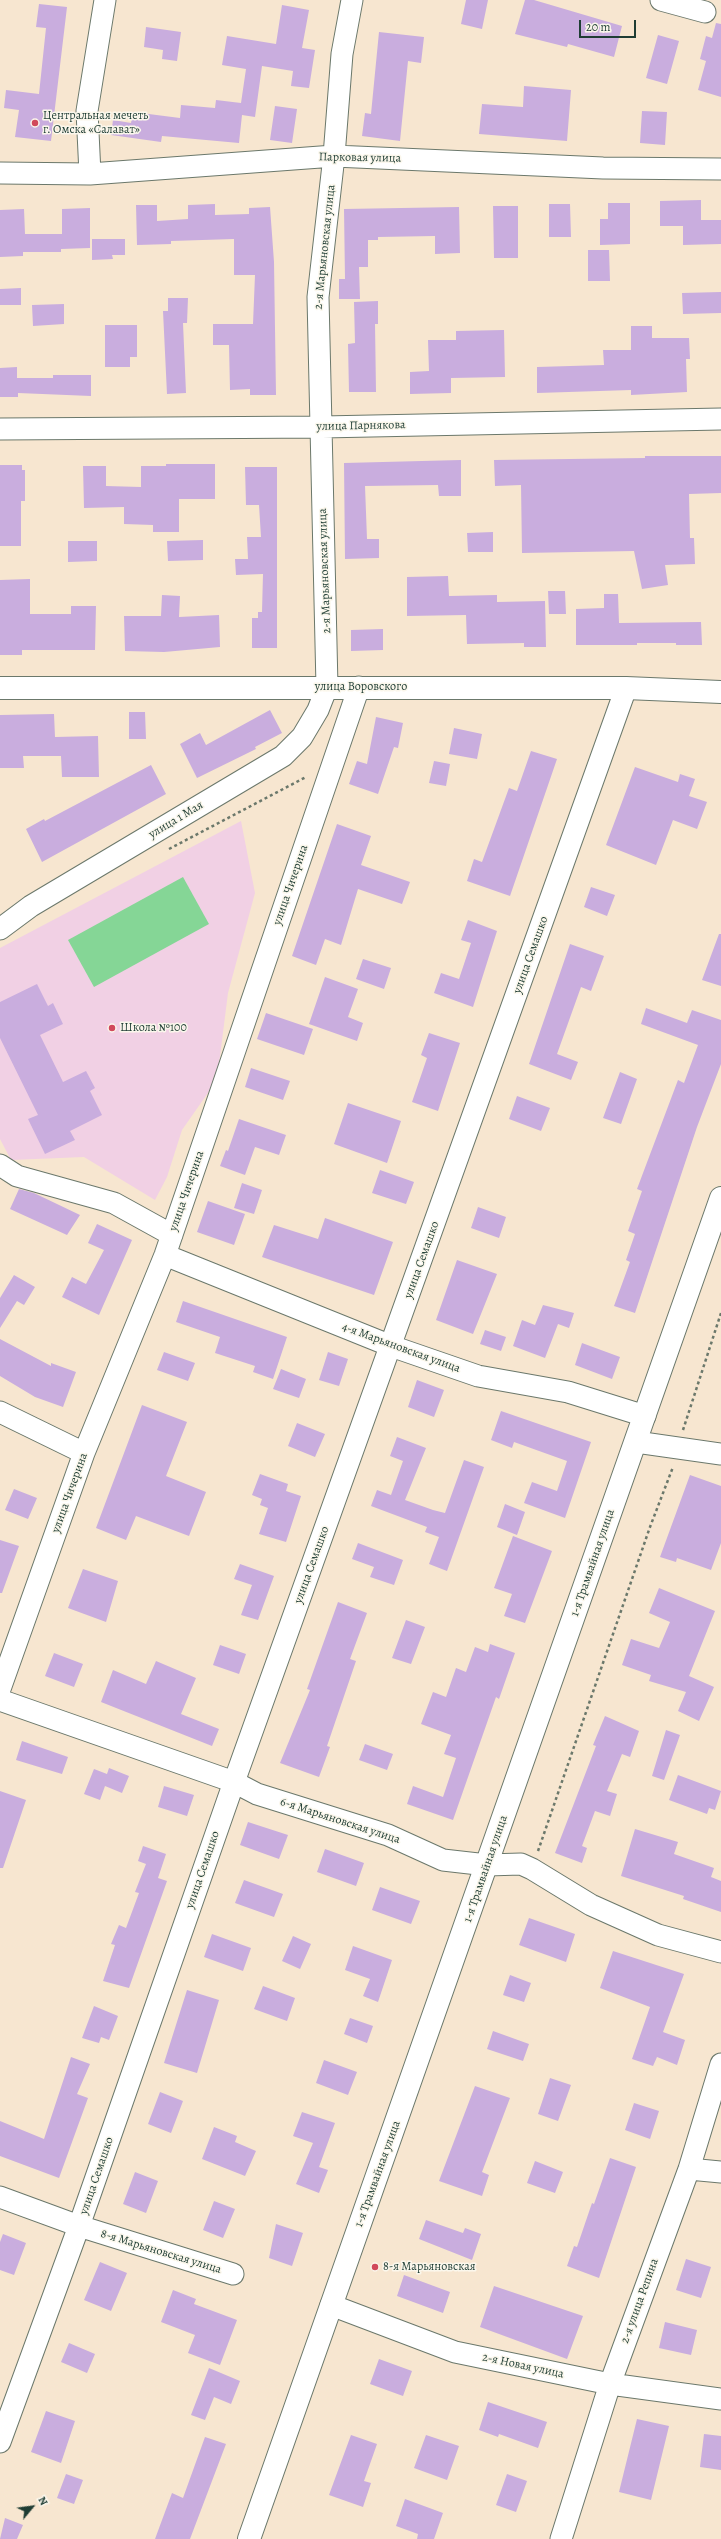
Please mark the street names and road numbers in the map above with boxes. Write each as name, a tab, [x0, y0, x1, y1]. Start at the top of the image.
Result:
street label: Парковая улица	[319, 150, 401, 166]
street label: 2-я Марьяновская улица	[311, 184, 339, 310]
street label: улица Парнякова	[316, 418, 406, 434]
street label: 2-я Марьяновская улица	[316, 508, 334, 634]
street label: улица Воровского	[315, 680, 407, 694]
street label: улица 1 Мая	[146, 798, 206, 842]
street label: улица Чичерина	[270, 843, 312, 927]
street label: улица Семашко	[510, 914, 552, 996]
street label: улица Чичерина	[166, 1149, 208, 1233]
street label: улица Семашко	[401, 1219, 443, 1301]
street label: 4-я Марьяновская улица	[340, 1320, 462, 1376]
street label: улица Чичерина	[49, 1451, 91, 1535]
street label: 1-я Трамвайная улица	[568, 1508, 618, 1618]
street label: улица Семашко	[291, 1524, 333, 1606]
street label: 6-я Марьяновская улица	[278, 1795, 402, 1847]
street label: 1-я Трамвайная улица	[461, 1814, 511, 1924]
street label: улица Семашко	[183, 1829, 223, 1911]
street label: 1-я Трамвайная улица	[352, 2119, 404, 2229]
street label: улица Семашко	[77, 2135, 117, 2217]
street label: 8-я Марьяновская улица	[99, 2227, 223, 2277]
street label: 2-я улица Репина	[618, 2257, 662, 2345]
street label: 2-я Новая улица	[481, 2350, 565, 2382]

